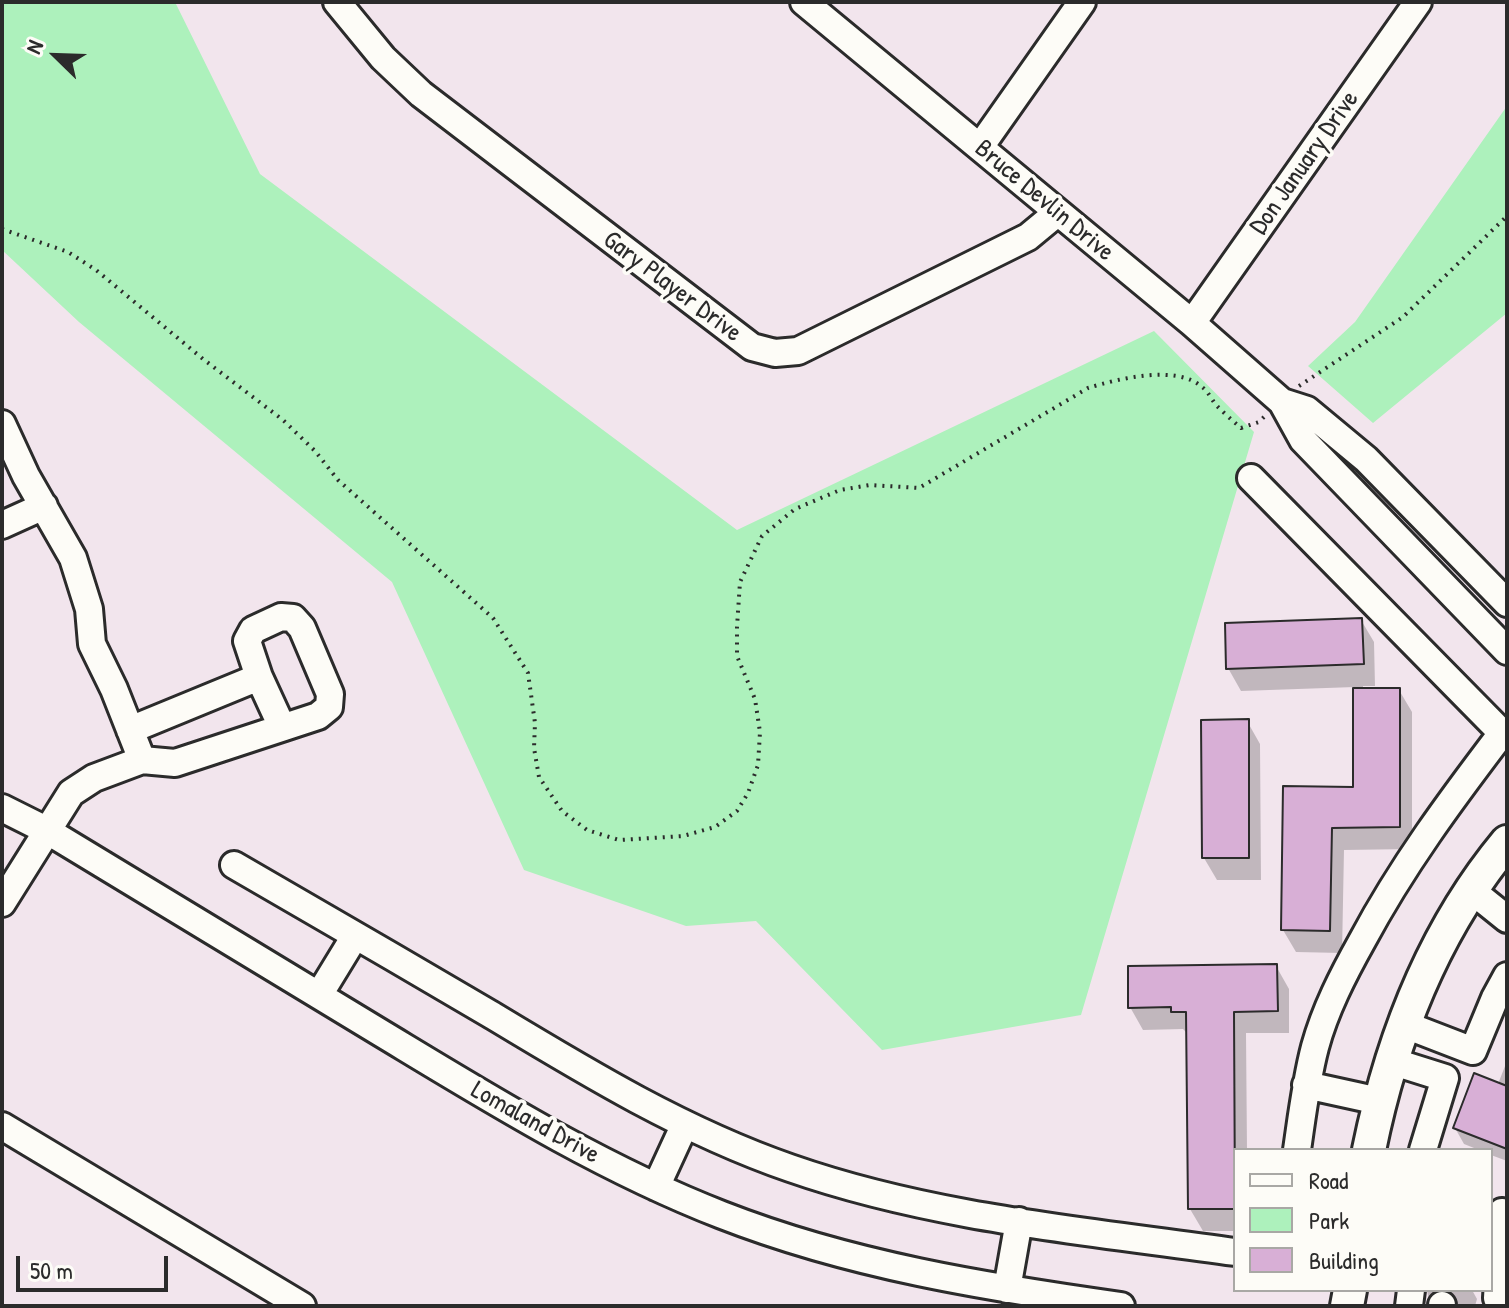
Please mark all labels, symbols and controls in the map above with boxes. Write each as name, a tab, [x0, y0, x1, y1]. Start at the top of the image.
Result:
north arrow	[16, 16, 96, 96]
text: N	[18, 35, 50, 58]
street label: Don January Drive	[1244, 85, 1366, 241]
street label: Bruce Devlin Drive	[968, 134, 1120, 268]
street label: Gary Player Drive	[597, 225, 747, 349]
street label: Lomaland Drive	[465, 1075, 605, 1171]
legend	[1233, 1148, 1493, 1292]
text: Road	[1309, 1164, 1348, 1196]
text: Park	[1309, 1204, 1349, 1236]
scale bar	[20, 1240, 172, 1290]
text: Building	[1309, 1244, 1379, 1276]
text: 50 m	[30, 1254, 73, 1286]

